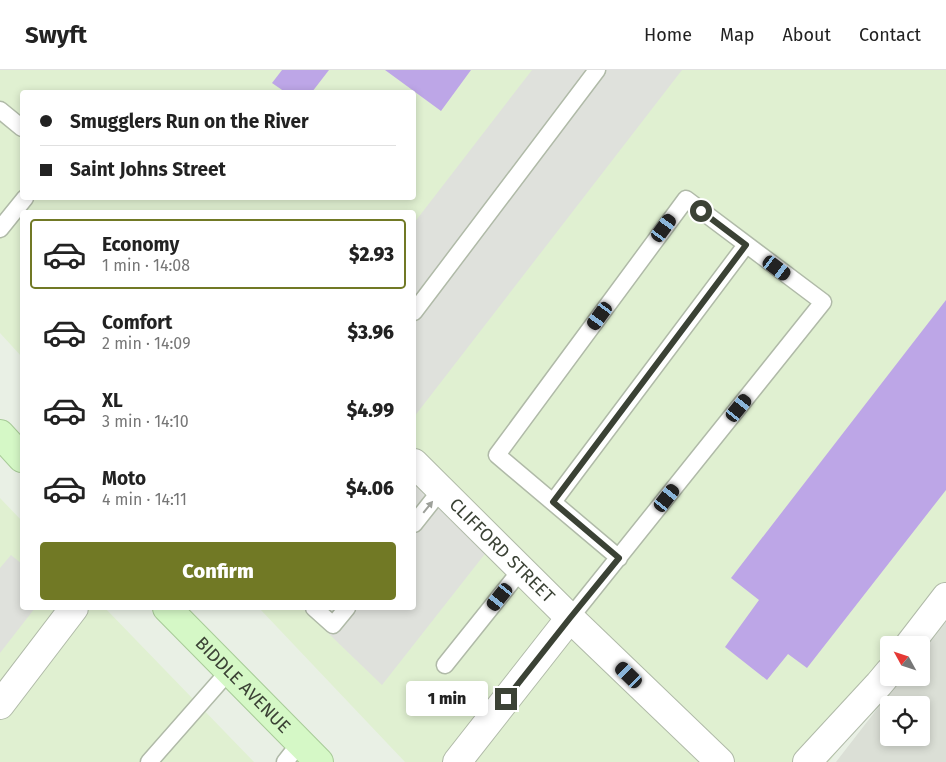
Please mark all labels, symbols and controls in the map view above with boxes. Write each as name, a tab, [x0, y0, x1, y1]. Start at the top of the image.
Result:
text: Swyft	[25, 21, 87, 49]
text: Home	[644, 24, 692, 46]
text: Map	[720, 24, 754, 46]
text: About	[782, 24, 831, 46]
text: Contact	[859, 24, 921, 46]
text: Smugglers Run on the River	[70, 110, 309, 133]
text: Saint Johns Street	[70, 158, 226, 181]
route start	[690, 200, 712, 222]
car	[649, 211, 678, 245]
icon: car	[42, 232, 87, 277]
text: Economy	[102, 233, 179, 256]
text: $2.93	[349, 243, 394, 266]
car	[760, 253, 793, 283]
text: 1 min · 14:08	[102, 256, 190, 275]
car	[585, 299, 614, 333]
icon: car	[42, 310, 87, 355]
text: Comfort	[102, 311, 172, 334]
text: $3.96	[348, 321, 394, 344]
text: 2 min · 14:09	[102, 334, 191, 353]
icon: car	[42, 388, 87, 433]
text: XL	[102, 389, 123, 412]
car	[723, 392, 754, 424]
text: $4.99	[347, 399, 394, 422]
text: 3 min · 14:10	[102, 412, 189, 431]
icon: car	[42, 466, 87, 511]
text: Moto	[102, 467, 146, 490]
text: $4.06	[346, 477, 394, 500]
car	[651, 482, 682, 514]
text: 4 min · 14:11	[102, 490, 187, 509]
street label: CLIFFORD STREET	[445, 493, 560, 608]
one-way arrow	[422, 501, 433, 514]
button: Confirm	[40, 542, 396, 600]
car	[484, 581, 515, 613]
street label: BIDDLE AVENUE	[191, 632, 295, 738]
north arrow	[880, 636, 930, 686]
map controls	[880, 636, 930, 746]
car	[612, 659, 645, 691]
callout: 1 min	[406, 682, 488, 716]
route end	[495, 688, 517, 710]
text: 1 min	[428, 689, 466, 708]
button: locate	[880, 696, 930, 746]

